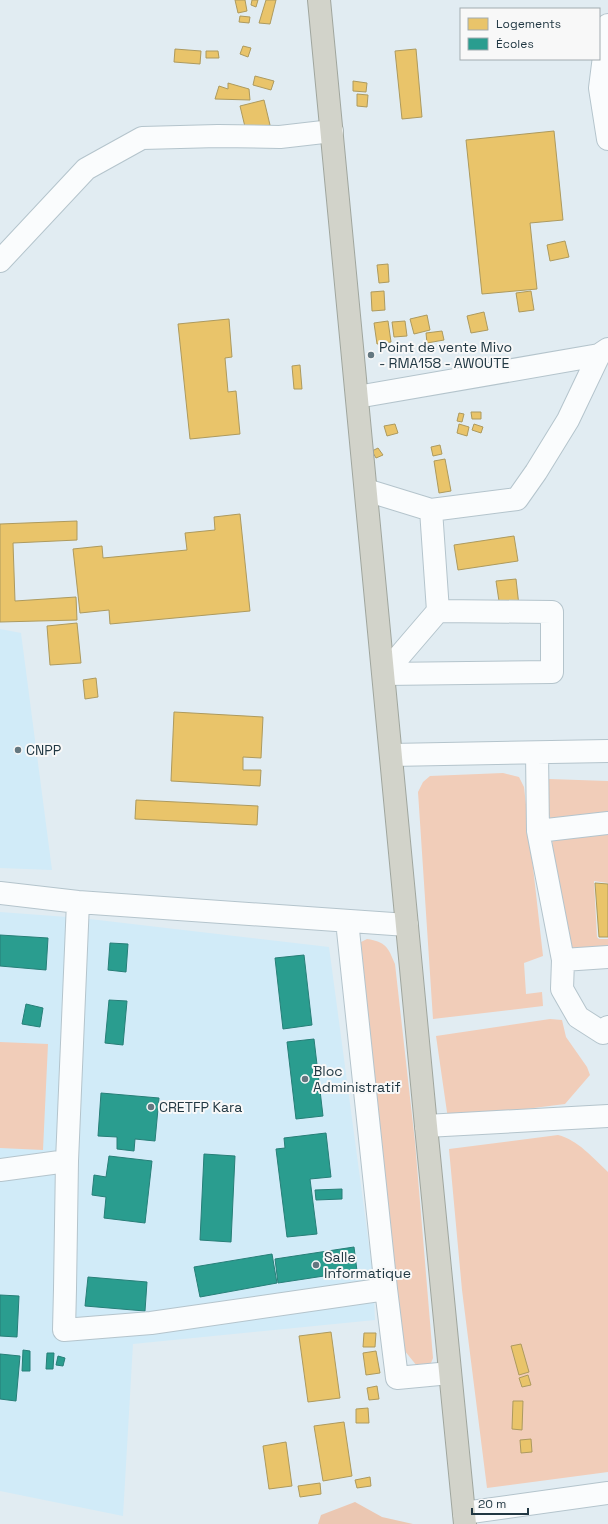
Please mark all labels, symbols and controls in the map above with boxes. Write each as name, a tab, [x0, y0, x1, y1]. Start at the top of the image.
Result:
legend	[460, 8, 600, 60]
text: Logements	[496, 16, 561, 32]
text: Écoles	[496, 36, 534, 52]
place label: Point de vente Mivo - RMA158 - AWOUTE	[379, 338, 512, 372]
marker: Point de vente Mivo - RMA158 - AWOUTE	[366, 350, 376, 360]
place label: CNPP	[26, 741, 61, 759]
marker: CNPP	[13, 745, 23, 755]
place label: Bloc Administratif	[313, 1062, 401, 1096]
marker: Bloc Administratif	[300, 1074, 310, 1084]
place label: CRETFP Kara	[159, 1098, 242, 1116]
marker: CRETFP Kara	[146, 1102, 156, 1112]
place label: Salle Informatique	[324, 1248, 411, 1282]
marker: Salle Informatique	[311, 1260, 321, 1270]
scale bar	[472, 1490, 528, 1516]
text: 20 m	[478, 1496, 506, 1512]

